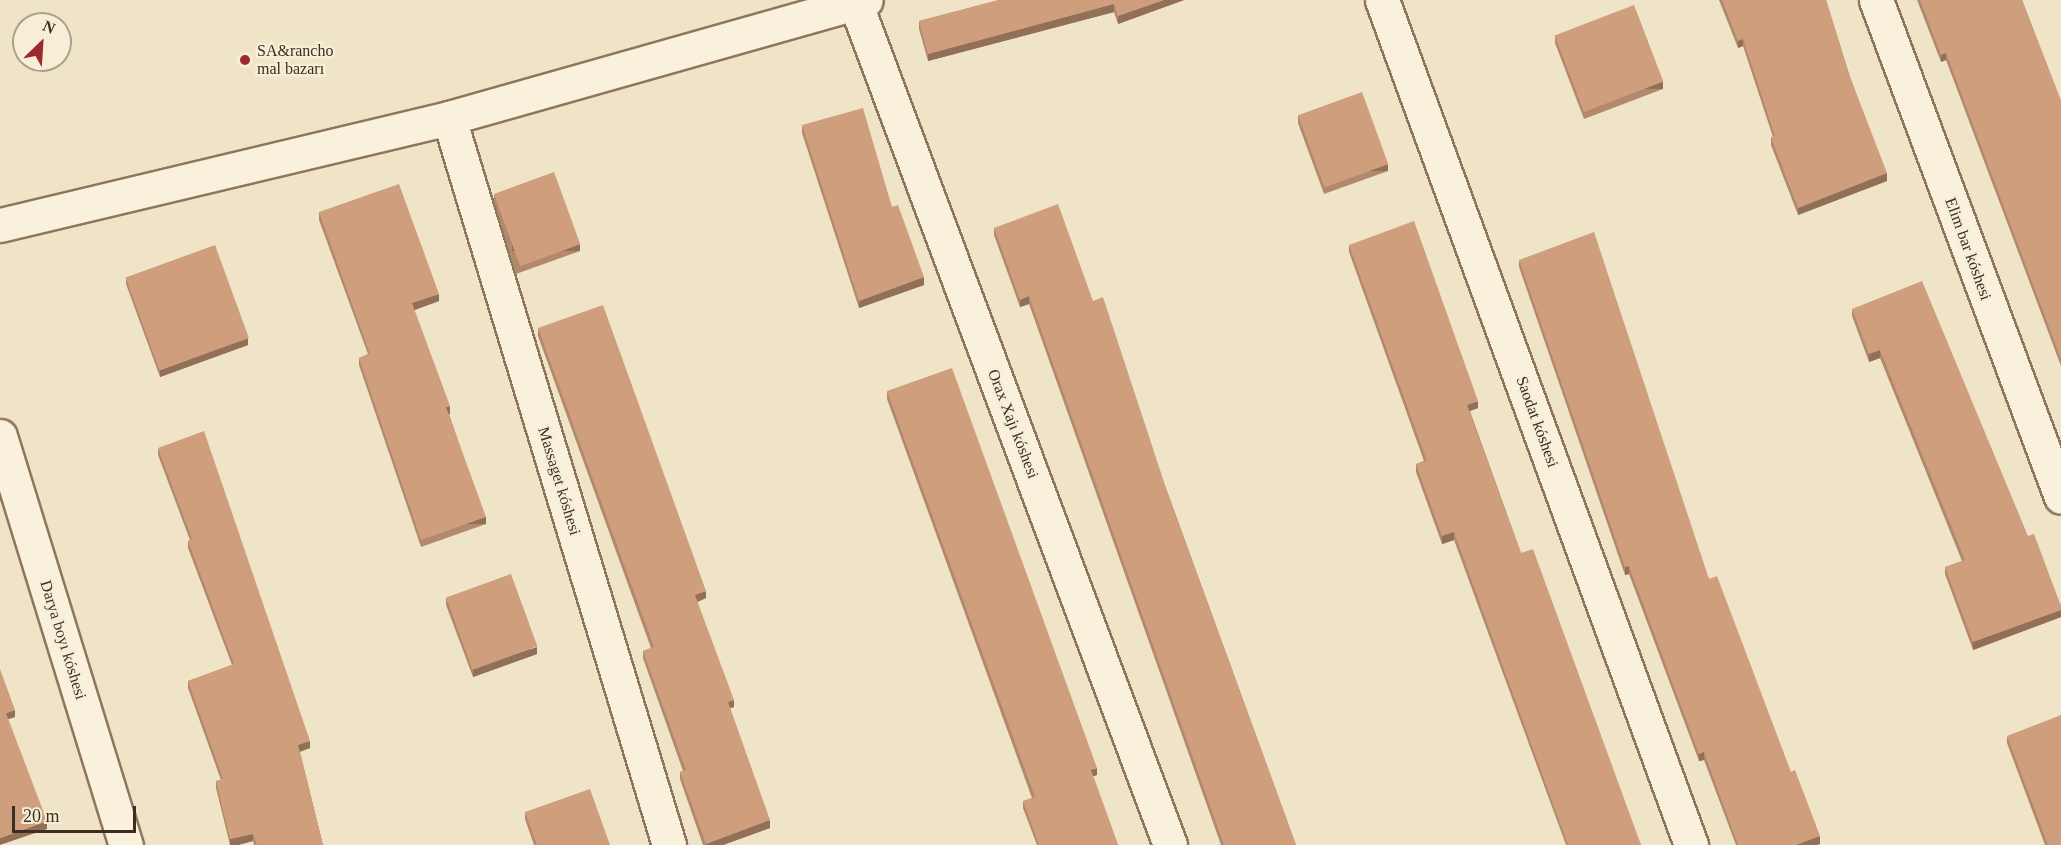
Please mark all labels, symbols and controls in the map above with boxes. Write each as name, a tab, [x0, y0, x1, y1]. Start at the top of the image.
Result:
north arrow	[12, 12, 72, 72]
text: N	[40, 17, 58, 37]
place label: SA&rancho mal bazarı	[257, 41, 333, 79]
marker: SA&rancho mal bazarı	[238, 53, 252, 67]
street label: Elim bar kóshesi	[1941, 195, 1995, 303]
street label: Orax Xajı kóshesi	[983, 367, 1043, 481]
street label: Saodat kóshesi	[1512, 374, 1562, 470]
street label: Massaget kóshesi	[533, 424, 585, 538]
street label: Darya boyı kóshesi	[36, 578, 90, 702]
scale bar	[15, 794, 140, 832]
text: 20 m	[23, 806, 60, 826]

